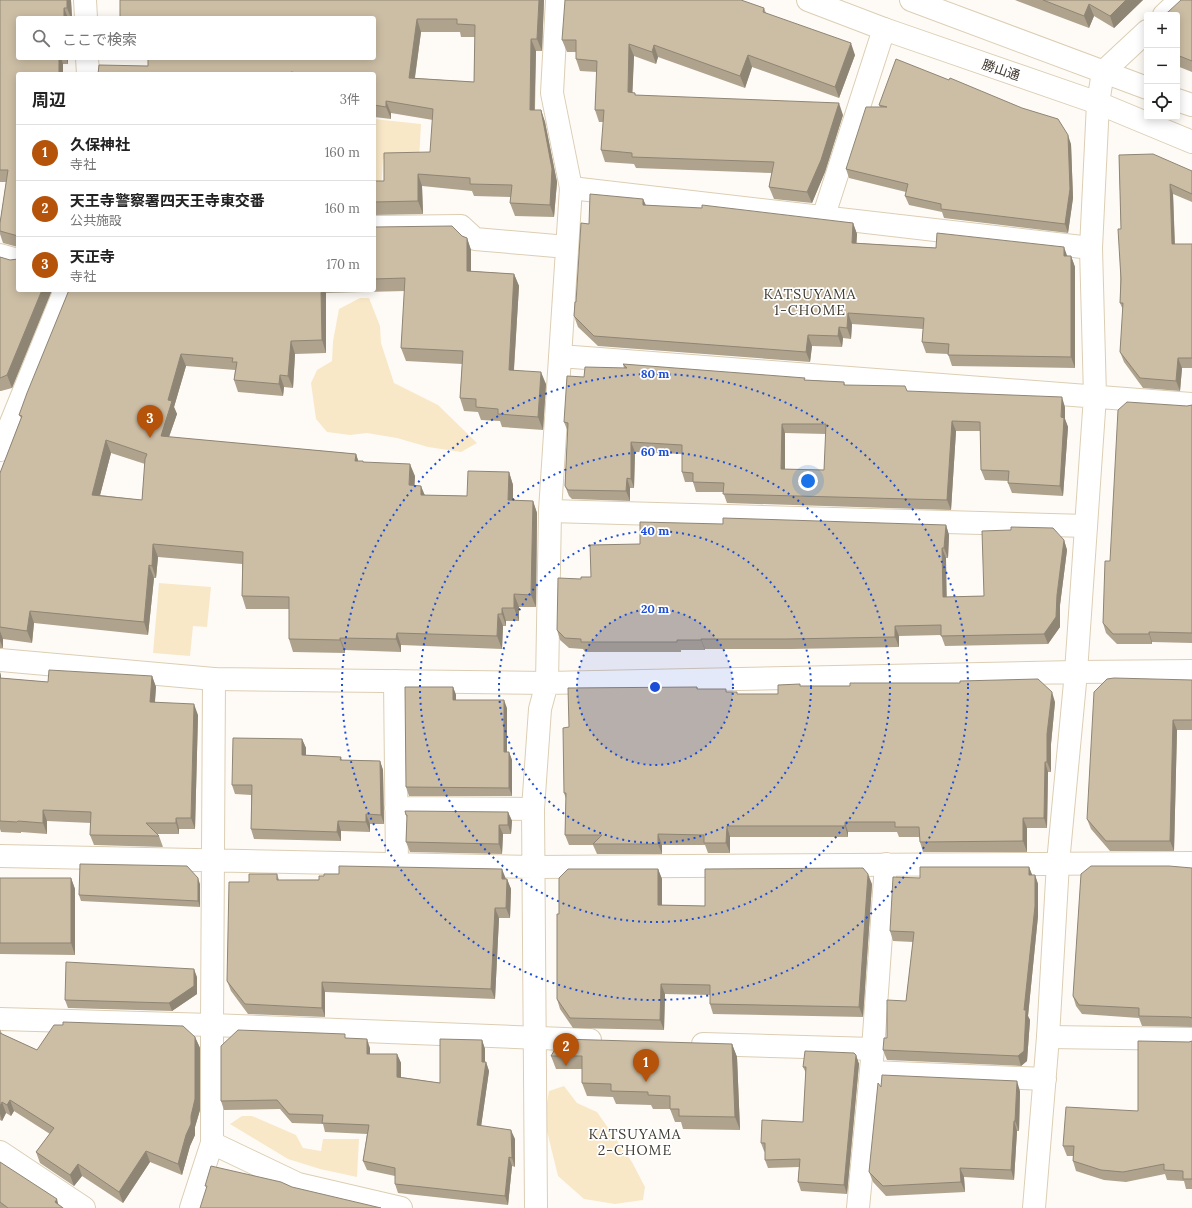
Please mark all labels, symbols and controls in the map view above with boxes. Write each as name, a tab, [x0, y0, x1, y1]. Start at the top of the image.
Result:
map controls	[1144, 12, 1180, 120]
button: +	[1144, 12, 1180, 48]
search box	[16, 16, 376, 60]
icon: search	[30, 27, 52, 49]
text: ここで検索	[62, 30, 137, 49]
button: −	[1144, 48, 1180, 84]
street label: 勝山通	[980, 56, 1022, 84]
button: locate	[1144, 84, 1180, 120]
text: 周辺	[32, 89, 66, 111]
text: 3件	[340, 91, 360, 108]
text: 久保神社	[70, 135, 130, 154]
text: 1	[42, 144, 48, 161]
text: 160 m	[325, 144, 360, 161]
text: 寺社	[70, 156, 96, 173]
text: 天王寺警察署四天王寺東交番	[70, 191, 265, 210]
text: 2	[42, 200, 48, 217]
text: 160 m	[325, 200, 360, 217]
text: 公共施設	[70, 212, 122, 229]
text: 天正寺	[70, 247, 115, 266]
text: 3	[41, 256, 49, 273]
text: 170 m	[326, 256, 360, 273]
text: 寺社	[70, 268, 96, 285]
district label: KATSUYAMA 1-CHOME	[763, 285, 857, 319]
text: 80 m	[641, 366, 669, 381]
pin: 3	[137, 405, 163, 438]
text: 60 m	[641, 444, 669, 459]
your location	[798, 471, 818, 491]
text: 40 m	[641, 523, 669, 538]
text: 20 m	[641, 601, 669, 616]
centre of rings	[648, 680, 662, 694]
pin: 2	[553, 1033, 579, 1066]
pin: 1	[633, 1049, 659, 1082]
district label: KATSUYAMA 2-CHOME	[588, 1125, 682, 1159]

